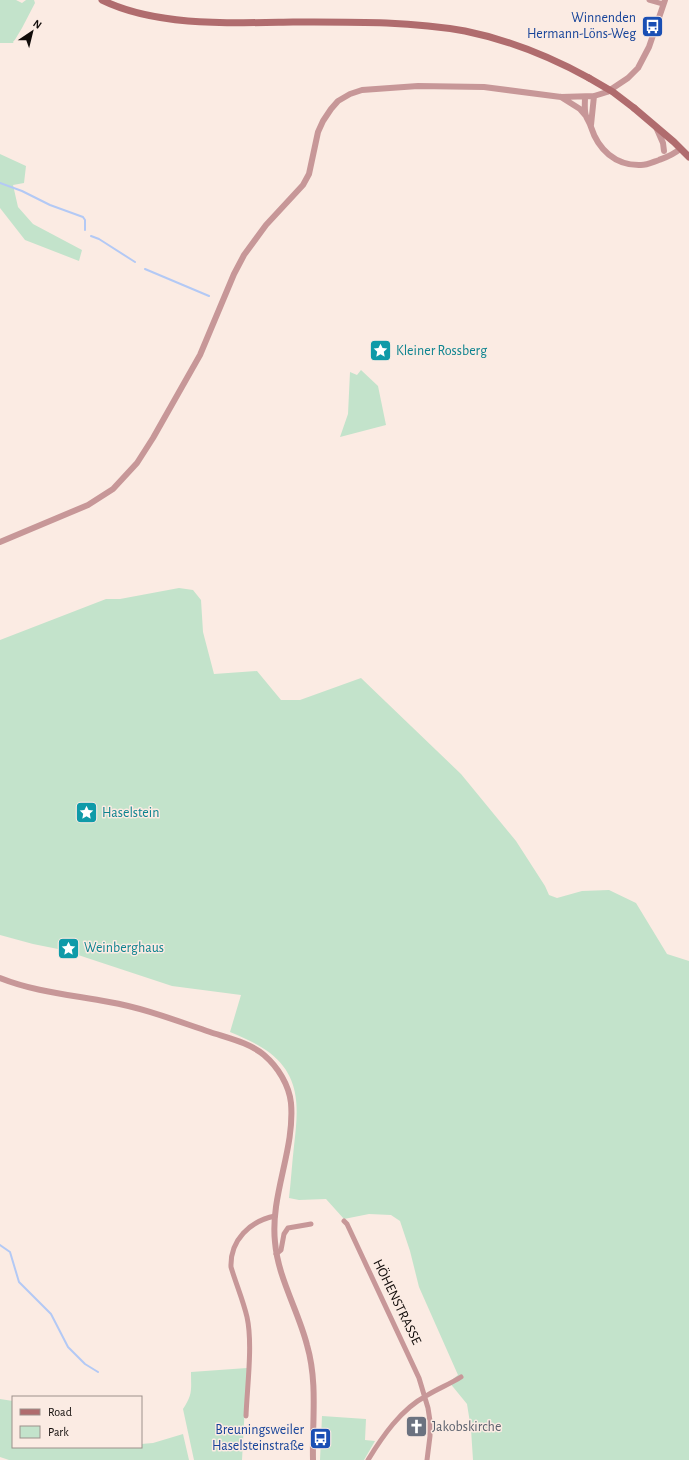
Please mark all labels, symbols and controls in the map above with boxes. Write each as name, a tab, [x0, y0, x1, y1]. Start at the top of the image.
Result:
place label: Winnenden Hermann-Löns-Weg	[527, 11, 636, 41]
north arrow	[12, 12, 52, 52]
bus stop icon: Winnenden Hermann-Löns-Weg	[639, 13, 665, 39]
text: N	[31, 18, 44, 31]
place icon: Kleiner Rossberg	[367, 338, 393, 364]
place label: Kleiner Rossberg	[396, 344, 487, 358]
place icon: Haselstein	[74, 800, 100, 826]
place label: Haselstein	[102, 806, 159, 820]
place icon: Weinberghaus	[55, 935, 81, 961]
place label: Weinberghaus	[84, 941, 164, 955]
street label: HÖHENSTRASSE	[370, 1256, 427, 1347]
legend	[12, 1396, 142, 1448]
text: Road	[48, 1406, 72, 1418]
church icon: Jakobskirche	[403, 1414, 429, 1440]
place label: Jakobskirche	[432, 1420, 501, 1434]
place label: Breuningsweiler Haselsteinstraße	[212, 1423, 304, 1453]
bus stop icon: Breuningsweiler Haselsteinstraße	[307, 1425, 333, 1451]
text: Park	[48, 1426, 69, 1438]

